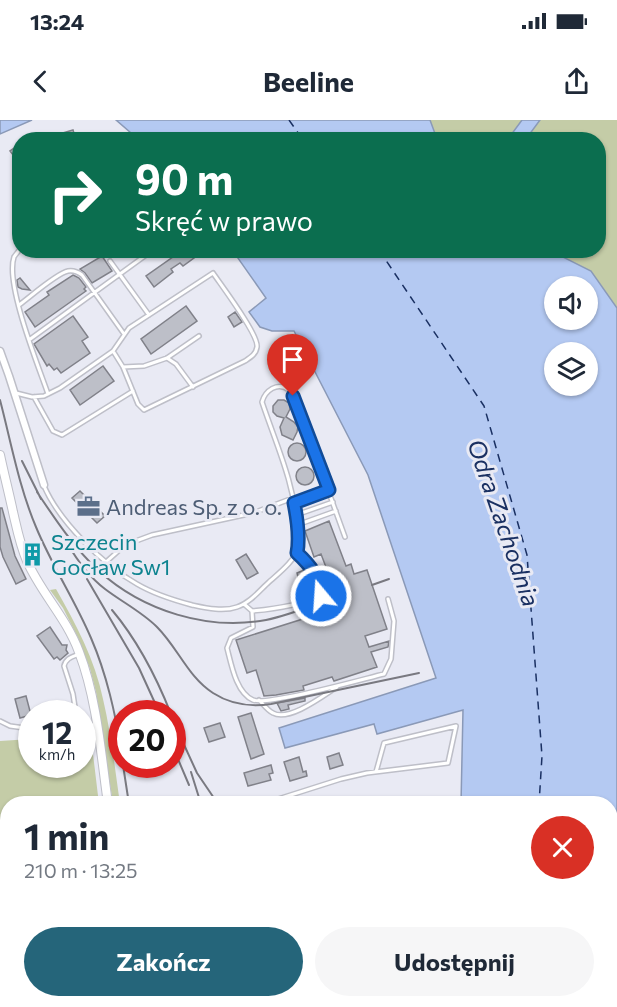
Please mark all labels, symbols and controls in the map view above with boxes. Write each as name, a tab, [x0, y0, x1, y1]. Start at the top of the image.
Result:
text: 13:24	[30, 8, 84, 35]
icon: back	[24, 65, 57, 98]
text: Beeline	[263, 65, 354, 98]
icon: share	[560, 65, 593, 98]
text: 90 m	[135, 152, 234, 204]
icon: right	[36, 156, 114, 234]
text: Skręć w prawo	[135, 204, 313, 237]
map controls	[544, 276, 598, 396]
button: sound	[544, 276, 598, 330]
pin	[267, 334, 318, 396]
button: layers	[544, 342, 598, 396]
icon: arrive	[276, 343, 309, 376]
water label: Odra Zachodnia	[462, 435, 547, 610]
place label: Andreas Sp. z o. o.	[106, 493, 282, 520]
office icon: Andreas Sp. z o. o.	[75, 494, 101, 520]
place label: Szczecin Gocław Sw1	[51, 528, 170, 580]
building icon: Szczecin Gocław Sw1	[20, 542, 46, 568]
position arrow	[289, 564, 353, 628]
speed limit sign: 20	[108, 700, 186, 778]
text: 12	[42, 713, 72, 750]
text: km/h	[39, 745, 75, 763]
text: 1 min	[24, 813, 109, 857]
button: close	[531, 816, 594, 879]
text: 210 m · 13:25	[24, 858, 138, 882]
button: Zakończ	[24, 927, 303, 996]
button: Udostępnij	[315, 927, 594, 996]

